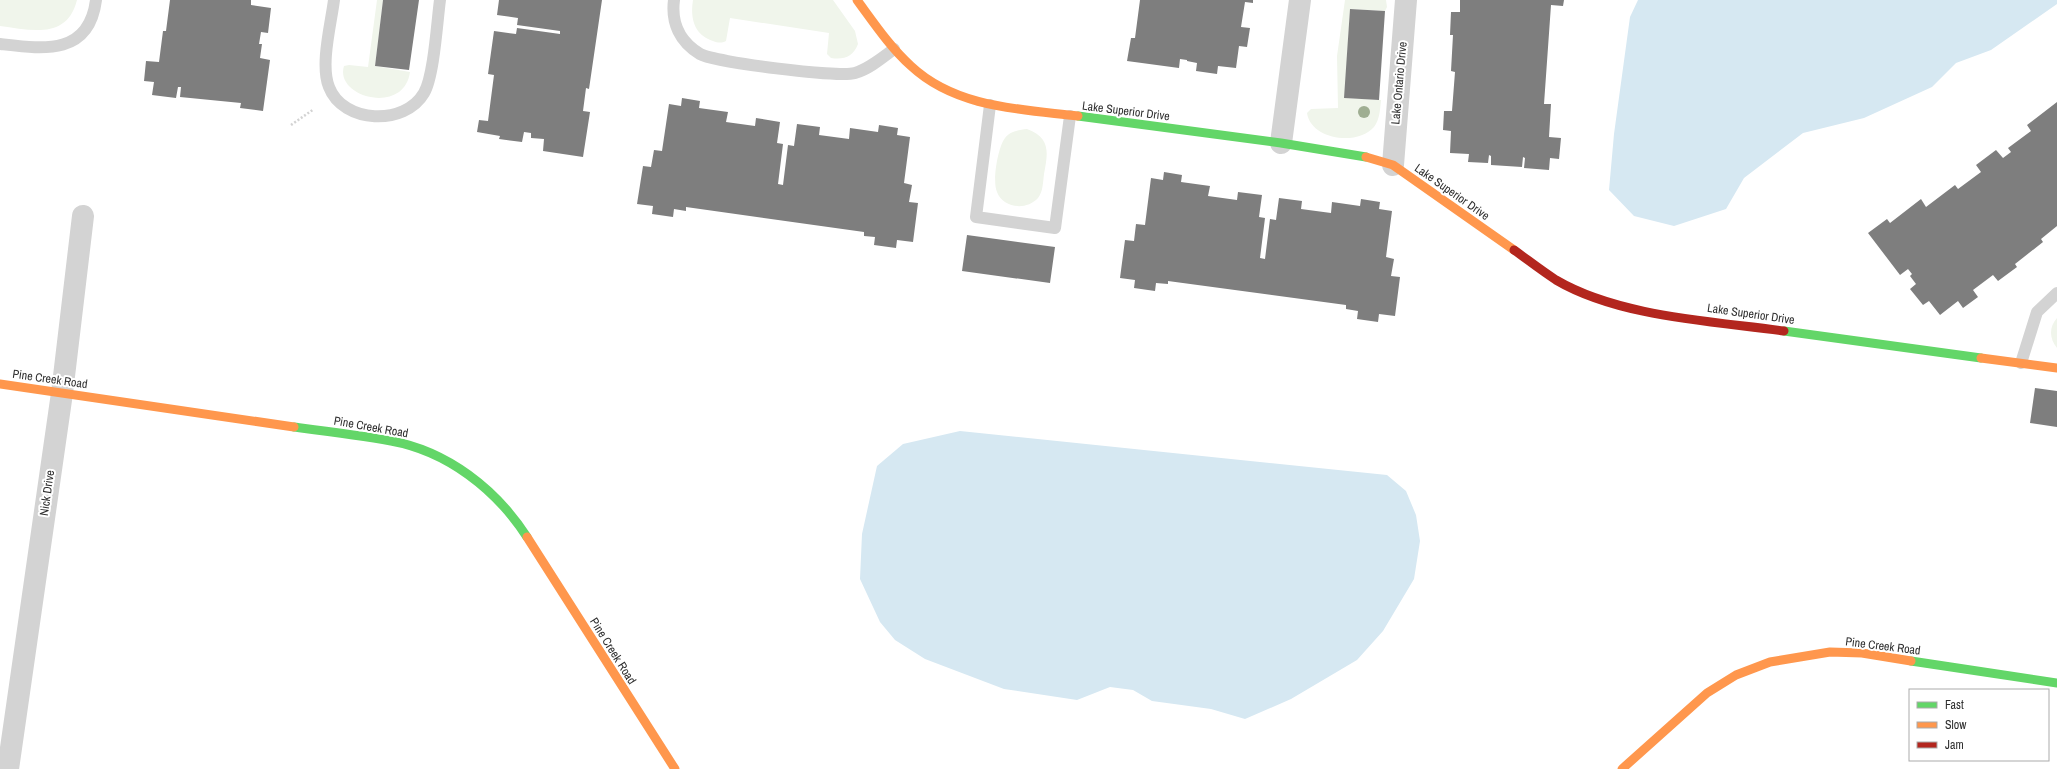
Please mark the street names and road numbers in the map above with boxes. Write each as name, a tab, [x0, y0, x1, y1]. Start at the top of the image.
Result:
street label: Lake Ontario Drive	[1387, 41, 1411, 125]
street label: Lake Superior Drive	[1081, 98, 1171, 124]
street label: Lake Superior Drive	[1411, 160, 1493, 224]
street label: Lake Superior Drive	[1706, 300, 1796, 328]
street label: Pine Creek Road	[12, 366, 88, 392]
street label: Pine Creek Road	[332, 413, 410, 441]
street label: Nick Drive	[36, 469, 58, 517]
street label: Pine Creek Road	[586, 615, 640, 687]
street label: Pine Creek Road	[1845, 633, 1921, 659]

